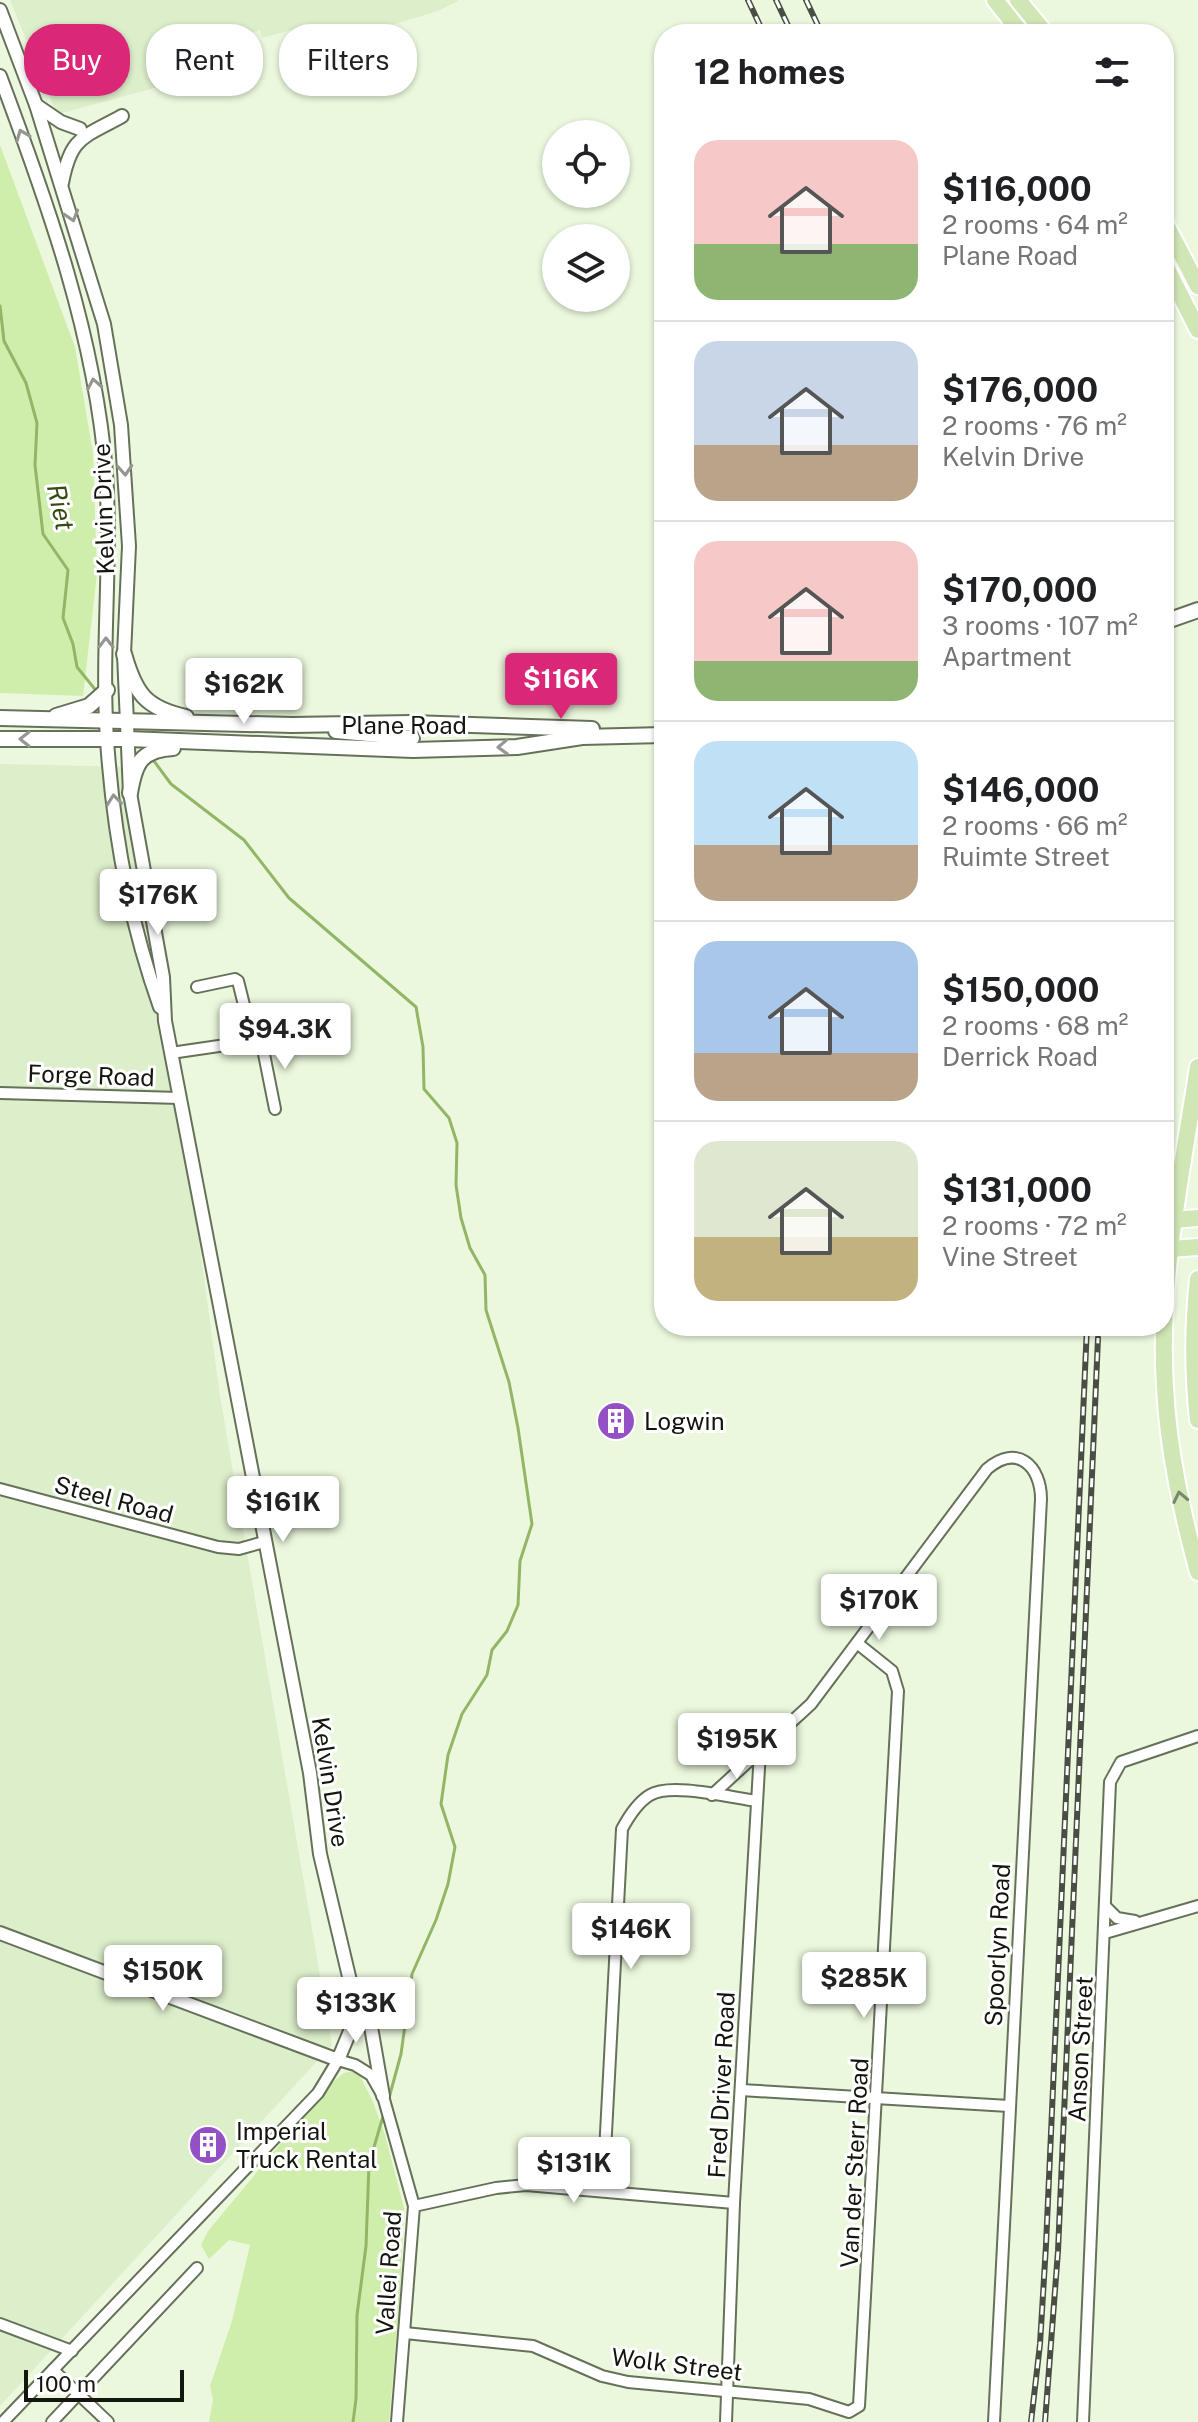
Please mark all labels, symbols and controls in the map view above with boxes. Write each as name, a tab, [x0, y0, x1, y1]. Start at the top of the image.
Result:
chip: Buy	[24, 24, 130, 96]
chip: Rent	[146, 24, 263, 96]
chip: Filters	[279, 24, 417, 96]
icon: filters	[1090, 50, 1134, 94]
text: 12 homes	[694, 52, 845, 92]
map controls	[542, 120, 630, 312]
button: locate	[542, 120, 630, 208]
one-way arrow	[15, 128, 32, 142]
text: $116,000	[942, 169, 1092, 209]
icon: home	[758, 172, 854, 268]
one-way arrow	[63, 209, 79, 222]
text: 2 rooms · 64 m²	[942, 209, 1128, 240]
button: layers	[542, 224, 630, 312]
text: Plane Road	[942, 240, 1078, 271]
text: $176,000	[942, 370, 1098, 410]
icon: home	[758, 373, 854, 469]
one-way arrow	[86, 377, 103, 391]
text: 2 rooms · 76 m²	[942, 410, 1127, 441]
text: Kelvin Drive	[942, 441, 1084, 472]
street label: Kelvin Drive	[87, 443, 119, 575]
one-way arrow	[116, 464, 133, 477]
water label: Riet	[41, 481, 81, 533]
text: $170,000	[942, 570, 1098, 610]
icon: home	[758, 573, 854, 669]
text: 3 rooms · 107 m²	[942, 610, 1138, 641]
one-way arrow	[98, 636, 115, 649]
text: Apartment	[942, 641, 1072, 672]
pin: $116K	[505, 653, 617, 721]
pin: $162K	[188, 658, 300, 726]
text: $116K	[523, 663, 599, 694]
text: $162K	[203, 668, 285, 699]
street label: Plane Road	[341, 711, 467, 739]
one-way arrow	[18, 730, 31, 748]
one-way arrow	[496, 739, 509, 756]
text: $146,000	[942, 770, 1099, 810]
icon: home	[758, 773, 854, 869]
one-way arrow	[106, 793, 123, 806]
text: 2 rooms · 66 m²	[942, 810, 1128, 841]
text: Ruimte Street	[942, 841, 1110, 872]
pin: $176K	[102, 869, 214, 937]
text: $176K	[118, 879, 198, 910]
text: $150,000	[942, 970, 1100, 1010]
icon: home	[758, 973, 854, 1069]
pin: $94.3K	[220, 1003, 350, 1071]
text: 2 rooms · 68 m²	[942, 1010, 1128, 1041]
text: $94.3K	[238, 1013, 332, 1044]
text: Derrick Road	[942, 1041, 1098, 1072]
street label: Forge Road	[27, 1059, 155, 1091]
text: $131,000	[942, 1170, 1092, 1210]
icon: home	[758, 1173, 854, 1269]
text: 2 rooms · 72 m²	[942, 1210, 1127, 1241]
text: Vine Street	[942, 1241, 1078, 1272]
building icon: Logwin	[595, 1400, 637, 1442]
place label: Logwin	[644, 1407, 725, 1435]
street label: Steel Road	[52, 1470, 176, 1528]
pin: $161K	[227, 1476, 339, 1544]
text: $161K	[245, 1486, 321, 1517]
one-way arrow	[1172, 1491, 1189, 1504]
pin: $170K	[823, 1574, 935, 1642]
text: $170K	[839, 1584, 919, 1615]
pin: $195K	[681, 1713, 793, 1781]
street label: Kelvin Drive	[307, 1715, 355, 1849]
text: $195K	[696, 1723, 778, 1754]
street label: Spoorlyn Road	[979, 1863, 1015, 2027]
pin: $146K	[575, 1903, 687, 1971]
text: $146K	[590, 1913, 672, 1944]
pin: $150K	[107, 1945, 219, 2013]
pin: $285K	[808, 1952, 920, 2020]
text: $150K	[122, 1955, 204, 1986]
text: $285K	[820, 1962, 908, 1993]
street label: Anson Street	[1062, 1975, 1098, 2123]
pin: $133K	[300, 1977, 412, 2045]
text: $133K	[315, 1987, 397, 2018]
street label: Fred Driver Road	[702, 1991, 740, 2179]
street label: Van der Sterr Road	[835, 2057, 873, 2269]
place label: Imperial Truck Rental	[236, 2117, 378, 2173]
building icon: Imperial Truck Rental	[187, 2124, 229, 2166]
pin: $131K	[518, 2137, 630, 2205]
text: $131K	[536, 2147, 612, 2178]
street label: Vallei Road	[370, 2210, 406, 2336]
street label: Wolk Street	[610, 2342, 744, 2386]
scale bar	[24, 2366, 184, 2402]
text: 100 m	[36, 2371, 96, 2397]

